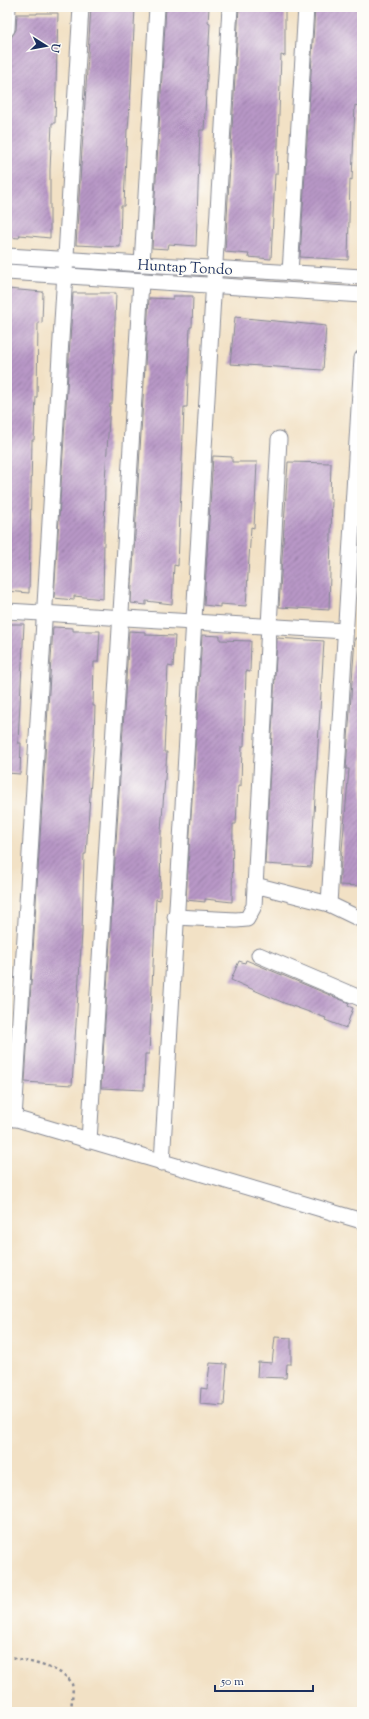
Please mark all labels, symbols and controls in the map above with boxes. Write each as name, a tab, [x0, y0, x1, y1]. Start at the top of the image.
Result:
north arrow	[26, 26, 66, 66]
text: U	[46, 41, 64, 54]
street label: Huntap Tondo	[137, 256, 233, 281]
scale bar	[215, 1667, 313, 1693]
text: 50 m	[220, 1673, 244, 1691]

